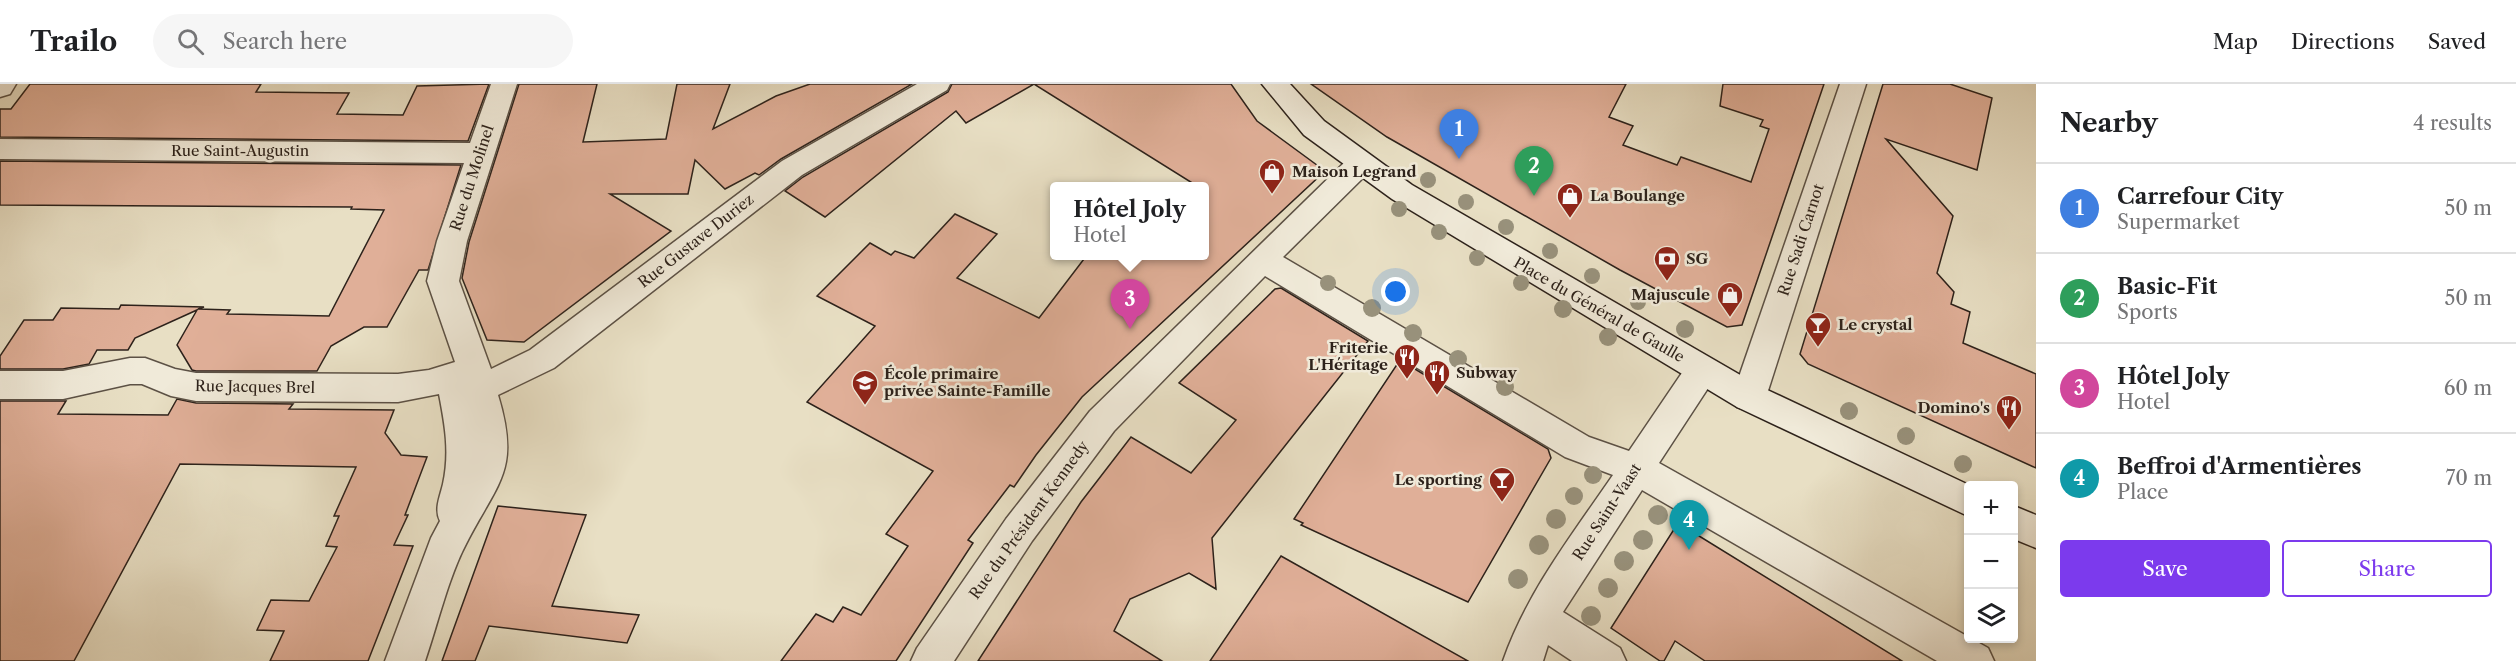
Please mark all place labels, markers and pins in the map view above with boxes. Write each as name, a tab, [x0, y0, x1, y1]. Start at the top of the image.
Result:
pin: 1	[1440, 110, 1478, 159]
pin: 2	[1514, 147, 1553, 196]
shop icon: Maison Legrand	[1257, 157, 1287, 195]
place label: Maison Legrand	[1292, 162, 1417, 181]
shop icon: La Boulange	[1555, 181, 1585, 219]
place label: La Boulange	[1590, 186, 1685, 205]
bank icon: SG	[1652, 244, 1682, 282]
place label: SG	[1686, 249, 1709, 268]
pin: 3	[1110, 280, 1150, 329]
shop icon: Majuscule	[1715, 280, 1745, 318]
place label: Majuscule	[1631, 285, 1710, 304]
bar icon: Le crystal	[1803, 310, 1833, 348]
place label: Le crystal	[1838, 315, 1913, 334]
place label: Friterie L'Héritage	[1308, 338, 1388, 374]
restaurant icon: Friterie L'Héritage	[1392, 342, 1422, 380]
restaurant icon: Subway	[1422, 358, 1452, 396]
place label: Subway	[1456, 363, 1517, 382]
place label: École primaire privée Sainte-Famille	[884, 364, 1051, 400]
school or university icon: École primaire privée Sainte-Famille	[850, 368, 880, 406]
restaurant icon: Domino's	[1994, 393, 2024, 431]
place label: Domino's	[1917, 398, 1990, 417]
bar icon: Le sporting	[1487, 465, 1517, 503]
place label: Le sporting	[1395, 470, 1482, 489]
pin: 4	[1670, 500, 1708, 550]

